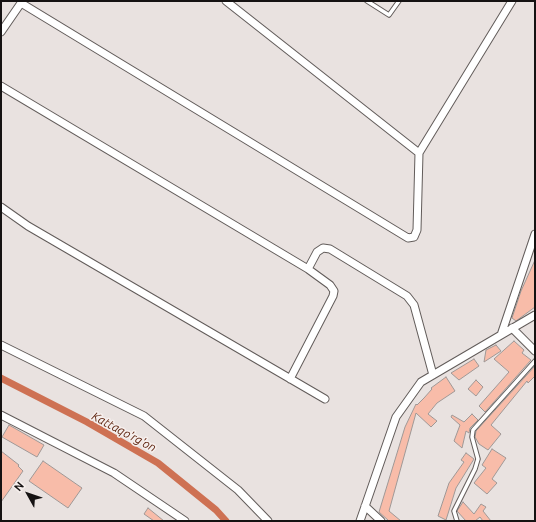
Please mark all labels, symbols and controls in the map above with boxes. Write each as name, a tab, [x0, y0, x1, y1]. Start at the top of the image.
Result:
water label: Kattaqo'rg'on	[89, 409, 159, 455]
north arrow	[8, 474, 48, 514]
text: N	[12, 479, 26, 493]

